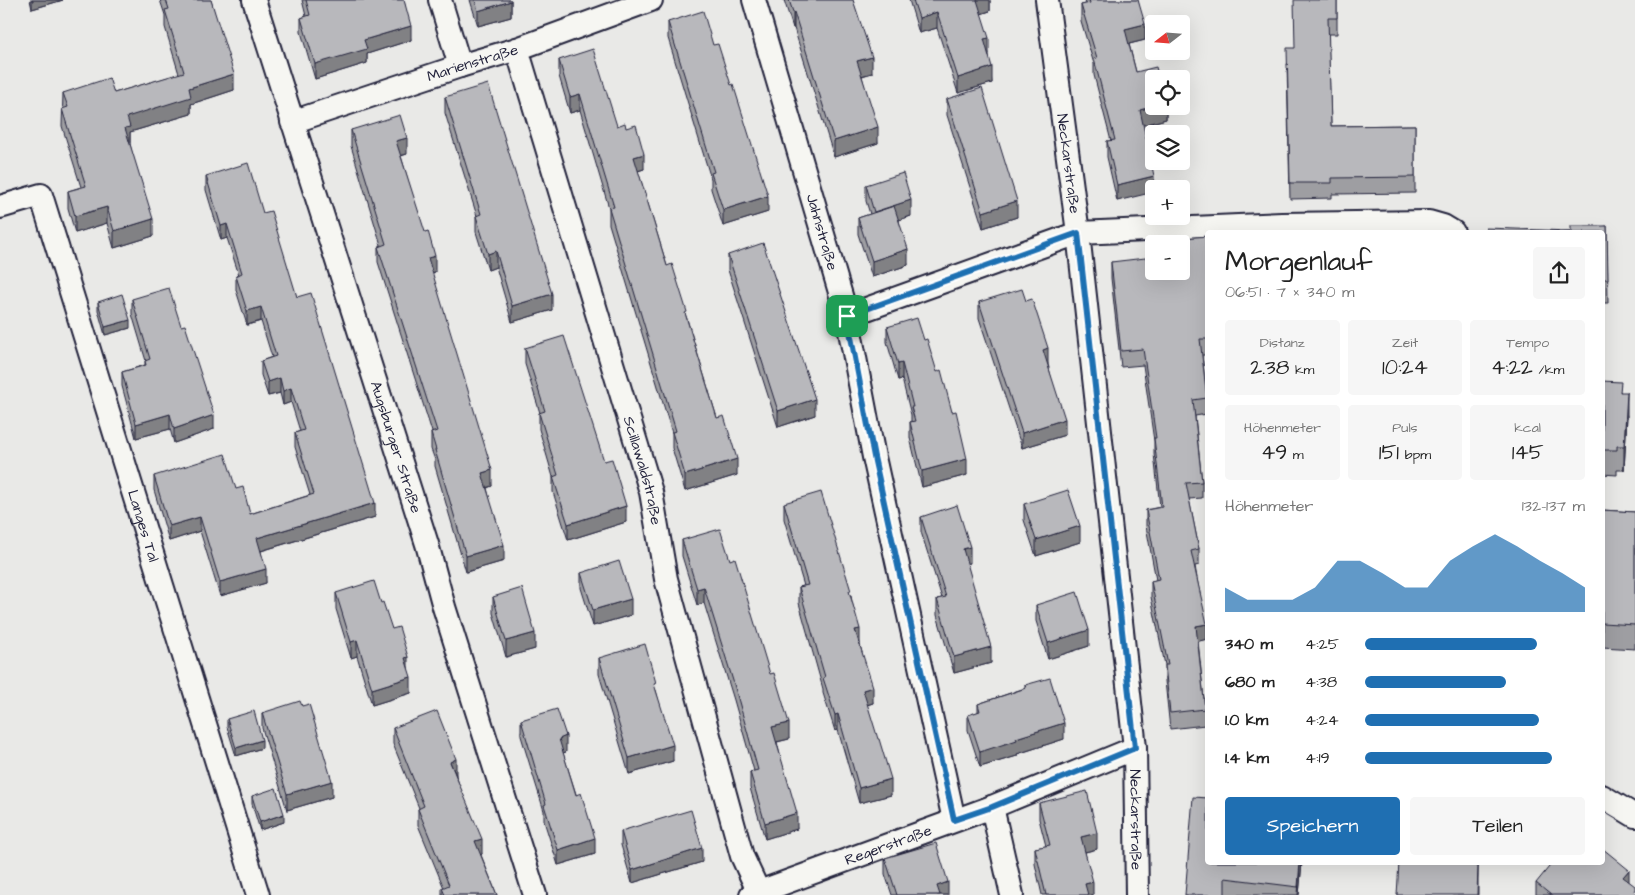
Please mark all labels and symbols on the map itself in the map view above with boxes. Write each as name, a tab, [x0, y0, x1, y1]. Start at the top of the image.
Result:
north arrow	[1145, 15, 1190, 60]
street label: Marienstraße	[424, 39, 521, 87]
street label: Neckarstraße	[1052, 112, 1086, 215]
street label: Jahnstraße	[801, 191, 844, 273]
pin	[826, 295, 868, 337]
street label: Augsburger Straße	[365, 378, 427, 516]
street label: Scillawaldstraße	[618, 414, 667, 526]
street label: Langes Tal	[123, 487, 165, 564]
street label: Neckarstraße	[1125, 769, 1147, 870]
street label: Regerstraße	[842, 819, 935, 870]

